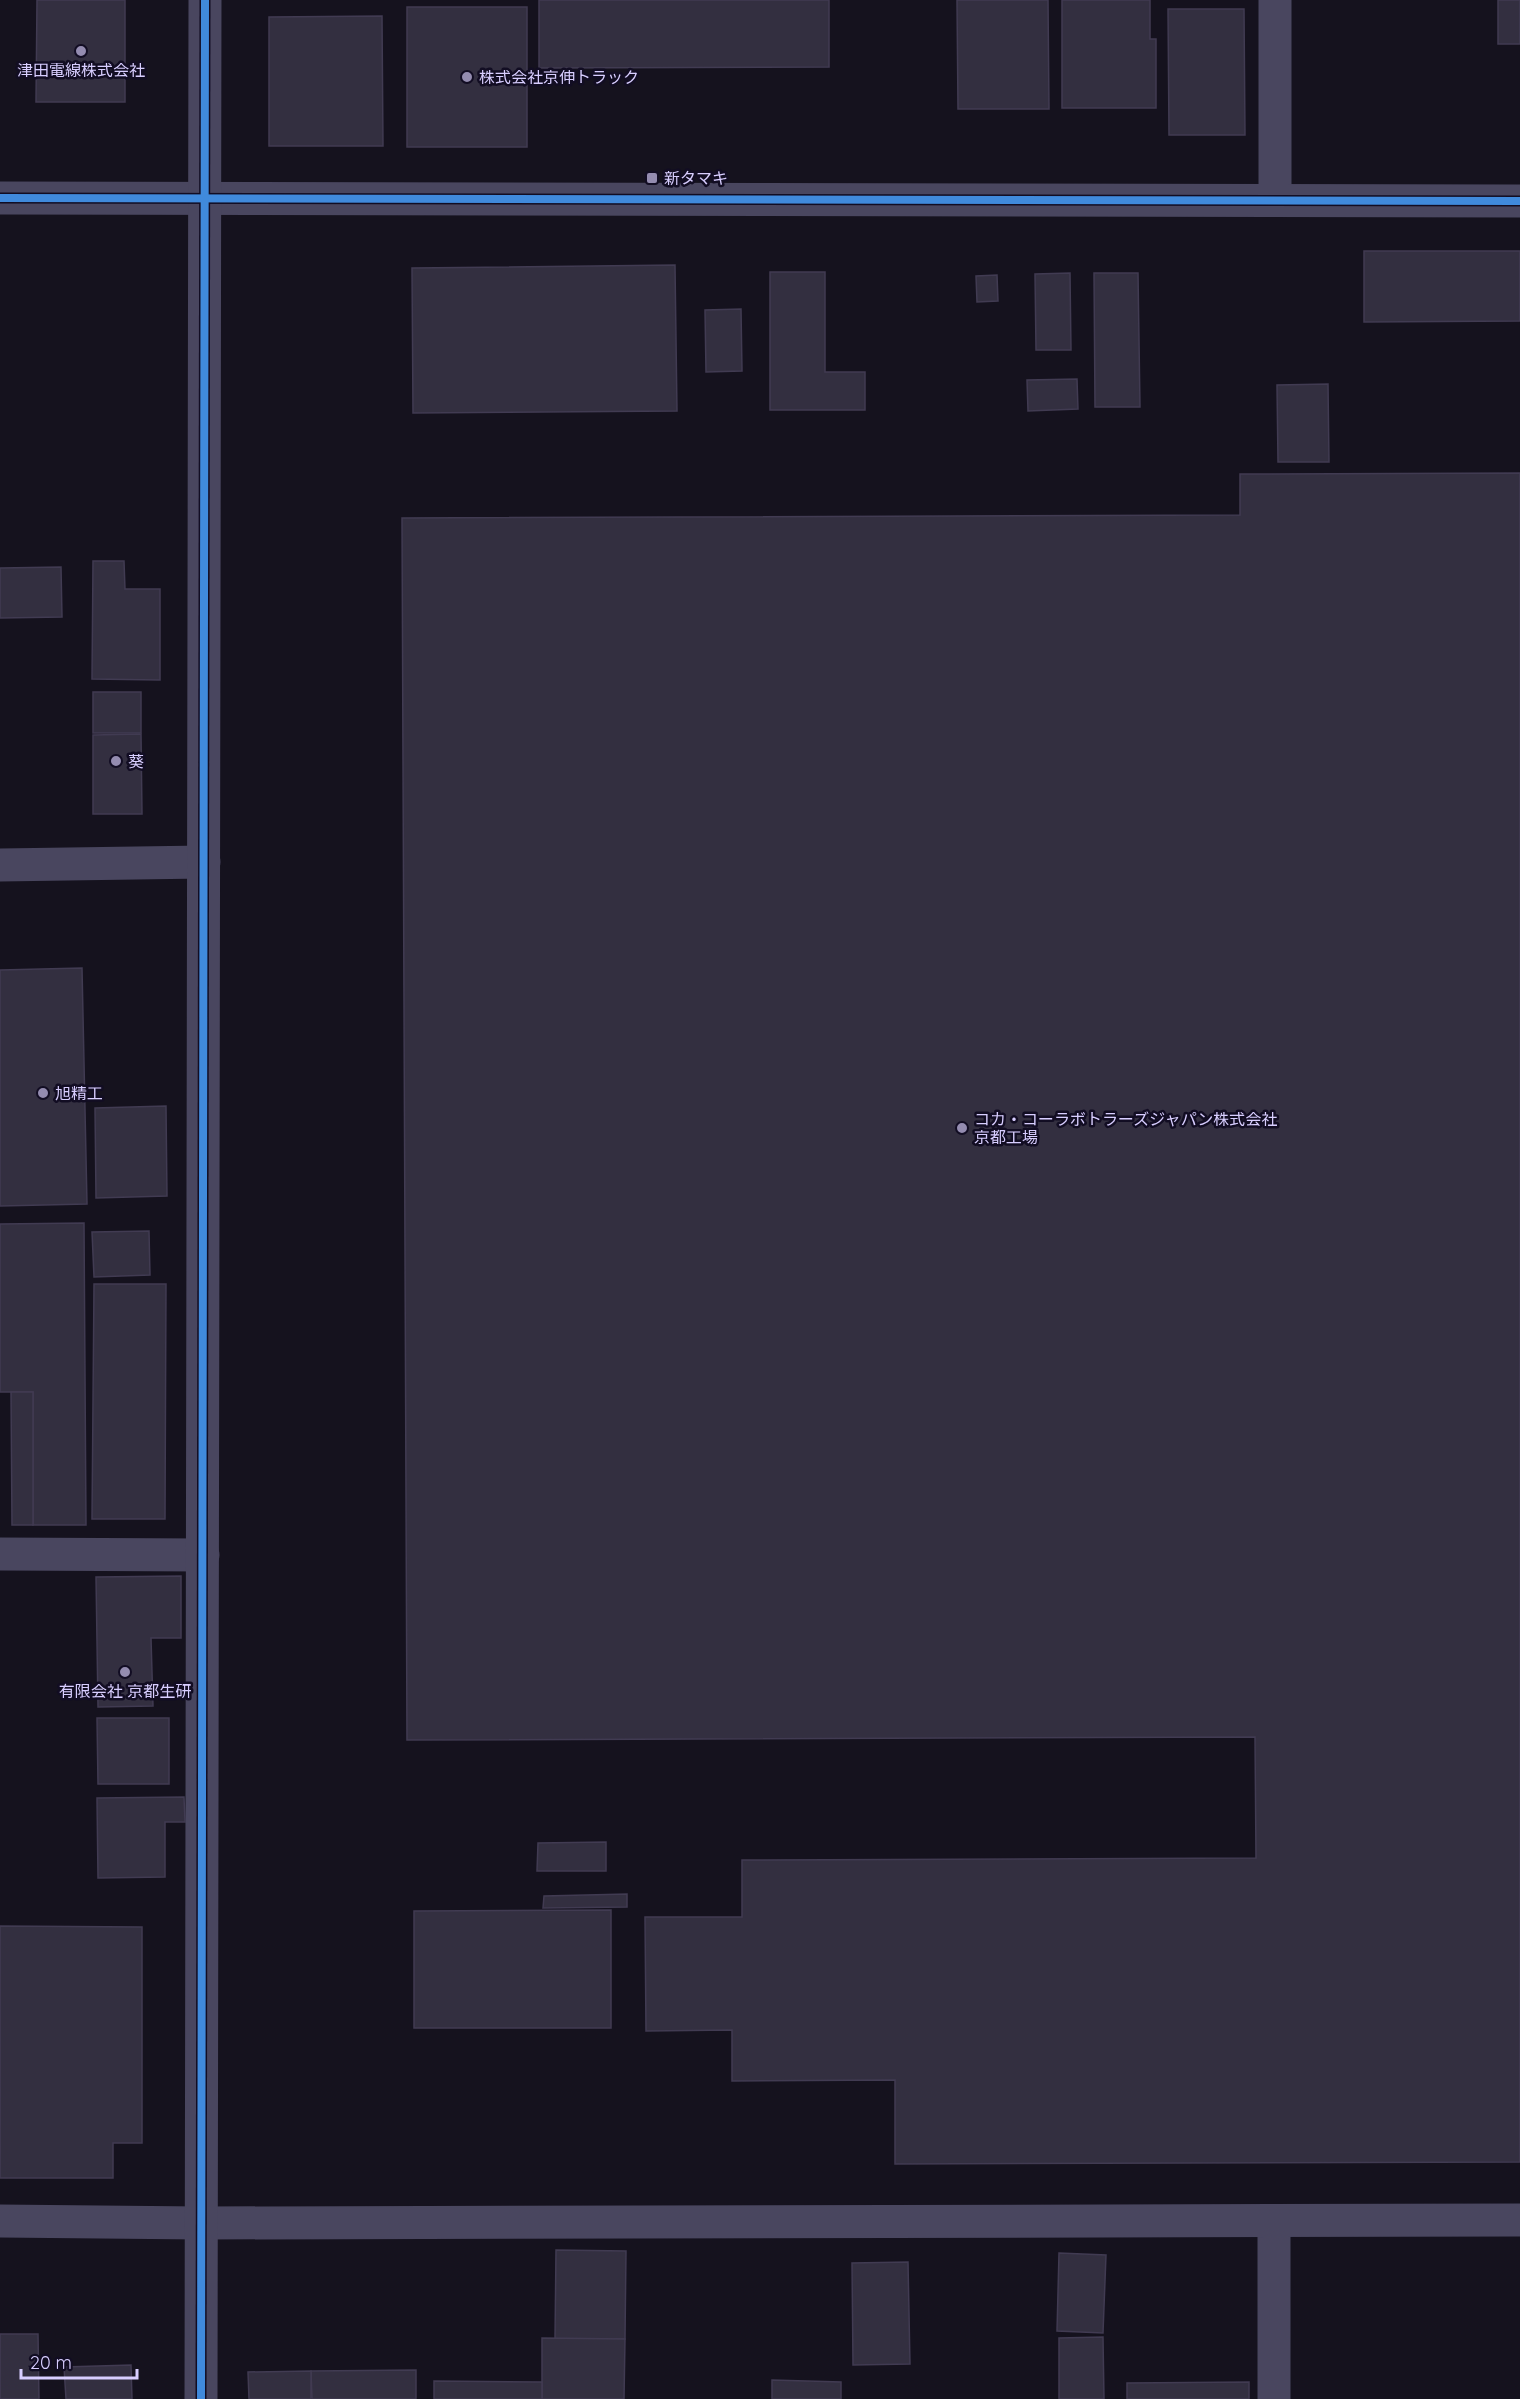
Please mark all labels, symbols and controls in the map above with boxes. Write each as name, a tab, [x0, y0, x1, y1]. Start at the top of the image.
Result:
marker: 津田電線株式会社	[74, 44, 88, 58]
place label: 津田電線株式会社	[17, 60, 145, 80]
place label: 株式会社京伸トラック	[479, 67, 639, 87]
marker: 株式会社京伸トラック	[460, 70, 474, 84]
place label: 新タマキ	[664, 168, 728, 188]
marker: 新タマキ	[645, 171, 659, 185]
place label: 葵	[128, 751, 144, 771]
marker: 葵	[109, 754, 123, 768]
place label: 旭精工	[55, 1083, 103, 1103]
marker: 旭精工	[36, 1086, 50, 1100]
place label: コカ・コーラボトラーズジャパン株式会社 京都工場	[974, 1109, 1277, 1147]
marker: コカ・コーラボトラーズジャパン株式会社 京都工場	[955, 1121, 969, 1135]
marker: 有限会社 京都生研	[118, 1665, 132, 1679]
place label: 有限会社 京都生研	[59, 1681, 191, 1701]
scale bar	[21, 2342, 136, 2380]
text: 20 m	[30, 2351, 72, 2374]

